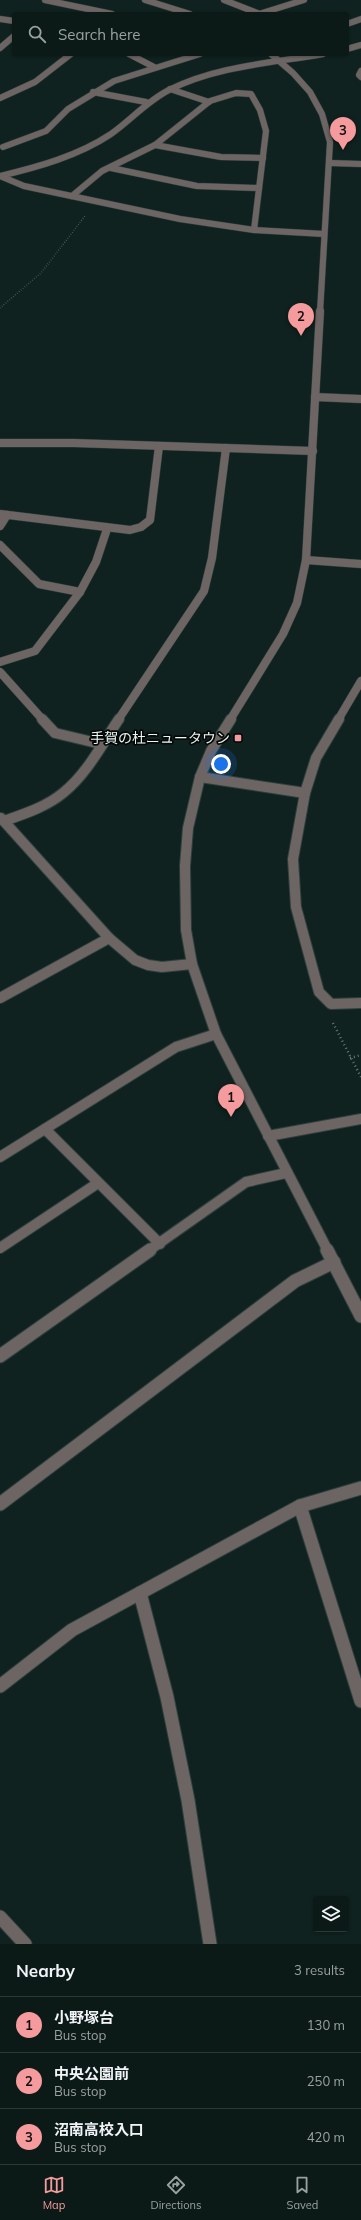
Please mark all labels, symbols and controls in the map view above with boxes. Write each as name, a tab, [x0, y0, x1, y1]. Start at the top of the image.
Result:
search box	[12, 12, 349, 56]
icon: search	[26, 23, 48, 45]
text: Search here	[58, 25, 140, 44]
pin: 3	[330, 117, 356, 150]
pin: 2	[288, 303, 314, 336]
place label: 手賀の杜ニュータウン	[90, 729, 230, 747]
marker: 手賀の杜ニュータウン	[233, 733, 243, 743]
your location	[211, 754, 231, 774]
pin: 1	[218, 1084, 244, 1117]
map controls	[313, 1896, 349, 1932]
button: layers	[313, 1896, 349, 1932]
text: Nearby	[16, 1960, 75, 1981]
text: 3 results	[294, 1962, 345, 1978]
text: 小野塚台	[54, 2008, 114, 2027]
text: 1	[25, 2017, 33, 2033]
text: 130 m	[307, 2017, 345, 2033]
text: Bus stop	[54, 2027, 106, 2043]
text: 中央公園前	[54, 2064, 129, 2083]
text: 2	[25, 2073, 33, 2089]
text: 250 m	[307, 2073, 345, 2089]
text: Bus stop	[54, 2083, 106, 2099]
text: 沼南高校入口	[54, 2120, 144, 2139]
text: 3	[25, 2129, 33, 2145]
text: 420 m	[307, 2129, 345, 2145]
text: Bus stop	[54, 2139, 106, 2155]
tab: Map	[43, 2174, 65, 2212]
tab: Directions	[151, 2174, 201, 2212]
tab: Saved	[287, 2174, 318, 2212]

